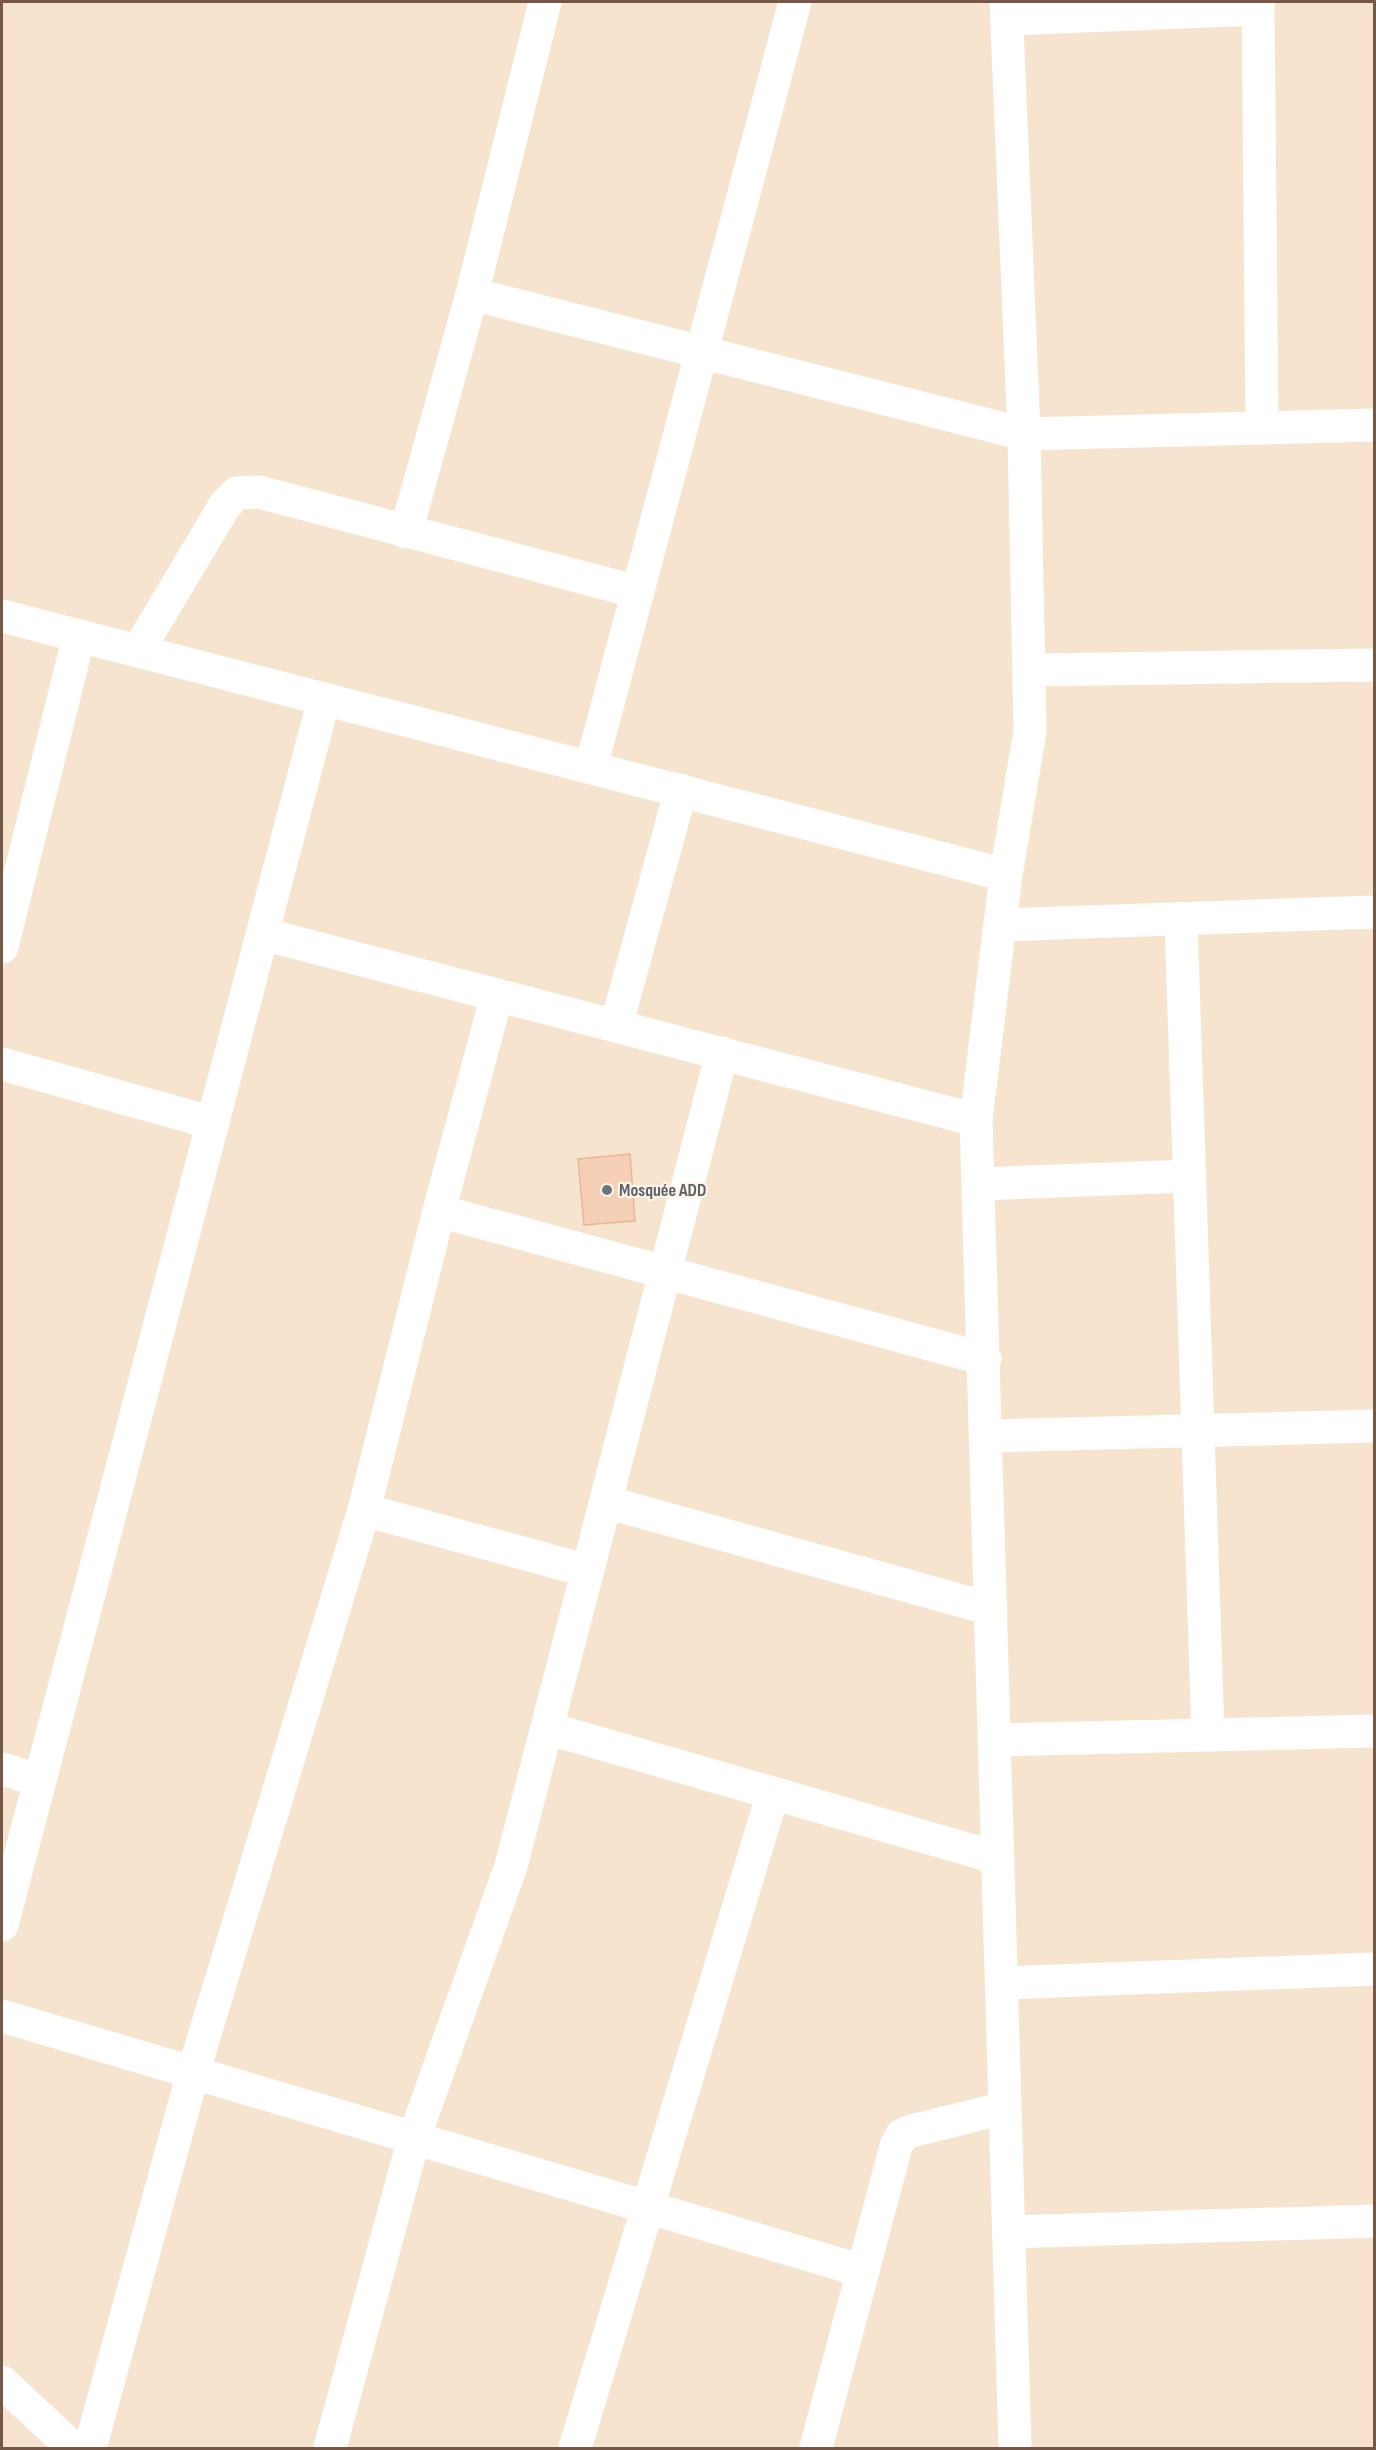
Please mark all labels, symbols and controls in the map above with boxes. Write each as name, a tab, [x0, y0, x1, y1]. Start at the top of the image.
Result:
place label: Mosquée ADD	[619, 1180, 706, 1201]
marker: Mosquée ADD	[600, 1183, 614, 1197]

